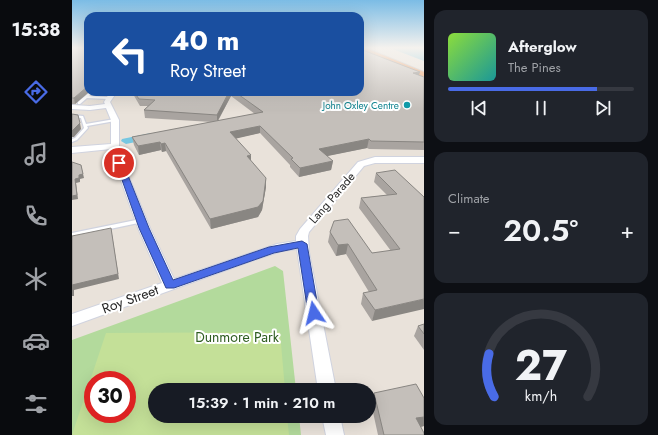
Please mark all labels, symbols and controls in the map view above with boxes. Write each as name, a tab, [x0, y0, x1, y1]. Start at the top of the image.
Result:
text: 15:38	[11, 17, 61, 43]
text: 40 m	[170, 20, 239, 61]
icon: left	[104, 28, 156, 80]
text: Afterglow	[508, 36, 577, 58]
text: Roy Street	[170, 58, 246, 84]
text: The Pines	[508, 58, 561, 77]
icon: directions	[22, 78, 50, 106]
icon: previous	[468, 97, 490, 119]
icon: pause	[530, 97, 552, 119]
icon: next	[592, 97, 614, 119]
place label: John Oxley Centre	[321, 98, 399, 113]
marker: John Oxley Centre	[402, 100, 412, 110]
icon: music	[22, 140, 50, 168]
pin	[102, 146, 136, 180]
icon: arrive	[108, 152, 130, 174]
street label: Lang Parade	[305, 168, 359, 228]
text: Climate	[448, 189, 489, 208]
icon: phone	[22, 202, 50, 230]
text: 20.5°	[503, 209, 578, 252]
text: −	[448, 214, 461, 246]
text: +	[620, 214, 634, 246]
icon: climate	[22, 265, 50, 293]
street label: Roy Street	[99, 279, 162, 318]
position arrow	[293, 292, 335, 334]
icon: car	[22, 327, 50, 355]
park label: Dunmore Park	[195, 327, 280, 347]
text: 27	[515, 335, 567, 396]
speed limit sign: 30	[84, 371, 136, 423]
text: km/h	[525, 386, 557, 406]
icon: filters	[22, 390, 50, 418]
text: 15:39 · 1 min · 210 m	[189, 392, 335, 414]

